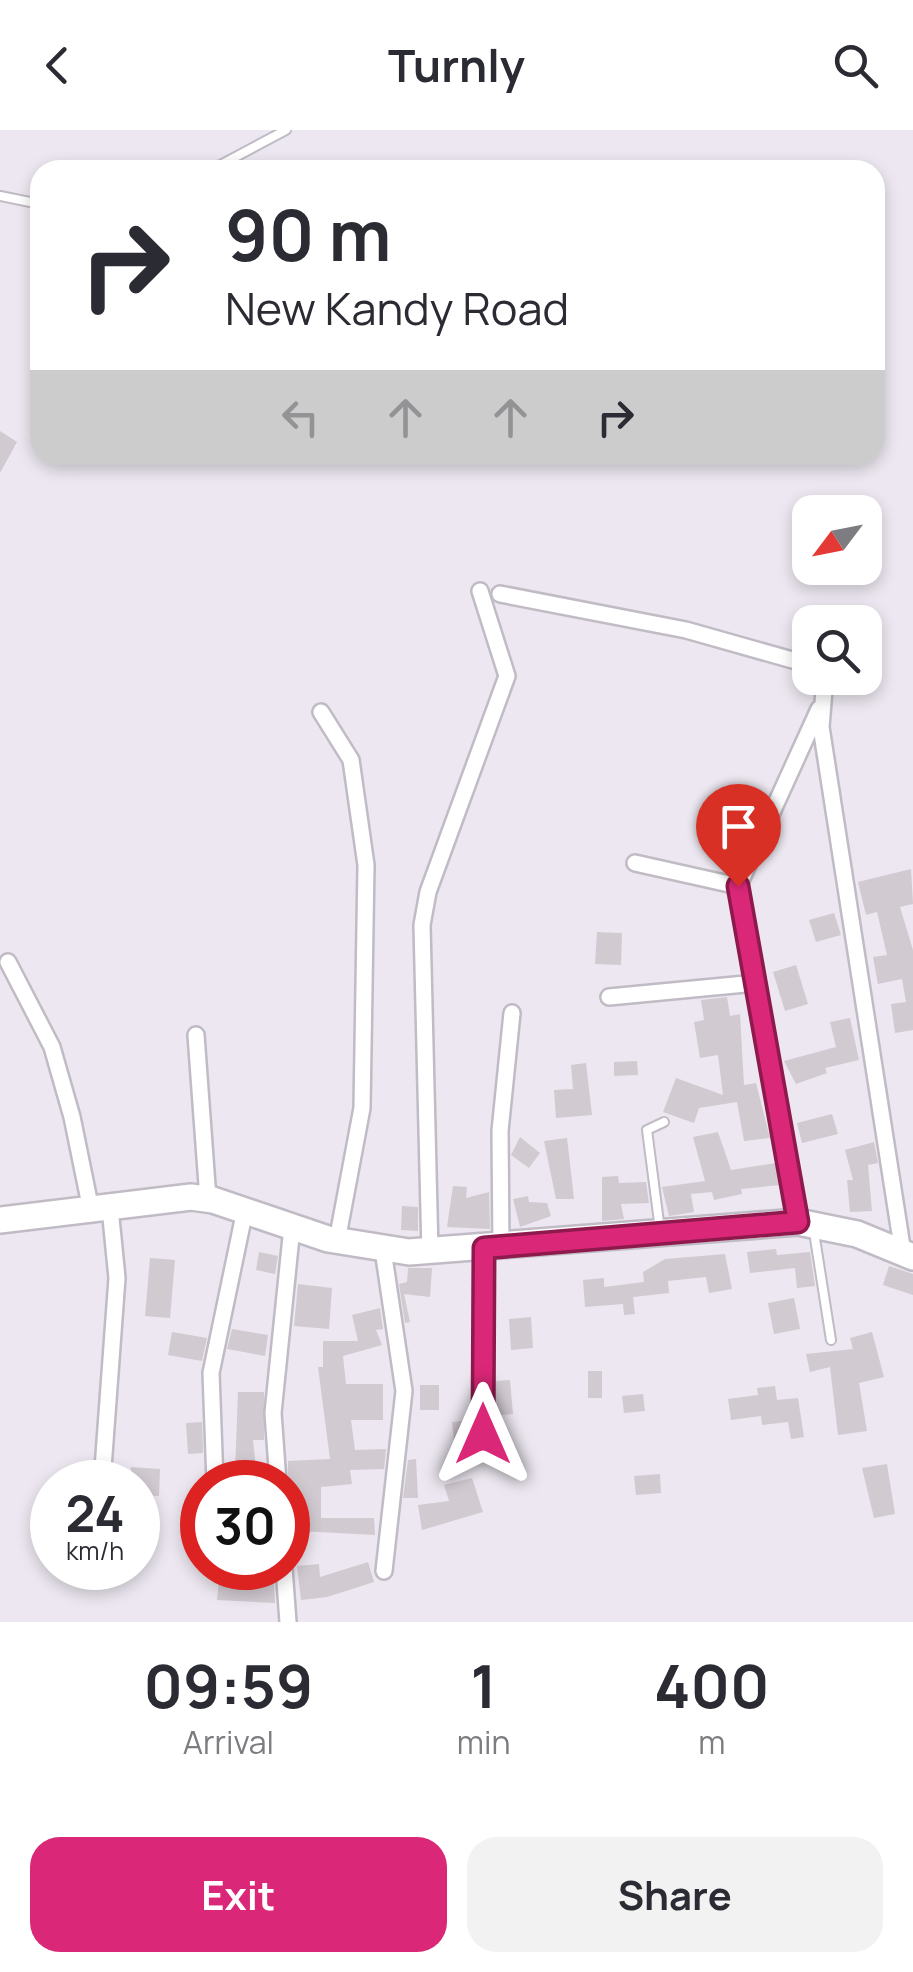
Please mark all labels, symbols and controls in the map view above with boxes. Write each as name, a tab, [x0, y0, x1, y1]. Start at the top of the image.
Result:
text: Turnly	[388, 34, 525, 96]
icon: back	[30, 38, 85, 93]
icon: search	[828, 38, 883, 93]
text: 90 m	[225, 186, 392, 282]
icon: right	[60, 200, 190, 330]
text: New Kandy Road	[225, 277, 569, 339]
icon: left	[273, 390, 328, 445]
icon: ahead	[378, 390, 433, 445]
icon: ahead	[483, 390, 538, 445]
icon: right	[588, 390, 643, 445]
north arrow	[792, 495, 882, 585]
map controls	[792, 495, 882, 695]
button: search	[792, 605, 882, 695]
pin	[696, 784, 781, 887]
icon: arrive	[711, 799, 766, 854]
position arrow	[431, 1382, 535, 1486]
speed limit sign: 30	[180, 1460, 310, 1590]
text: 24	[65, 1479, 125, 1547]
text: km/h	[66, 1533, 124, 1568]
text: 09:59	[144, 1644, 313, 1726]
text: 1	[470, 1644, 497, 1726]
text: 400	[654, 1644, 769, 1726]
text: Arrival	[183, 1720, 274, 1764]
text: min	[457, 1720, 510, 1764]
text: m	[698, 1720, 725, 1764]
button: Exit	[30, 1837, 447, 1952]
button: Share	[467, 1837, 883, 1952]

